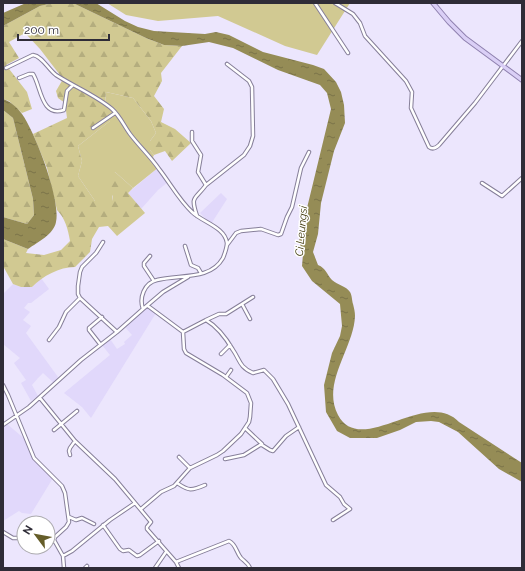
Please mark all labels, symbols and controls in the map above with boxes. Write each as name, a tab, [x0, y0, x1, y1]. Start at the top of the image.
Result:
scale bar	[18, 16, 109, 42]
text: 200 m	[24, 23, 59, 37]
water label: Ci Leungsi	[293, 205, 310, 257]
north arrow	[16, 515, 56, 555]
text: N	[20, 523, 36, 537]

